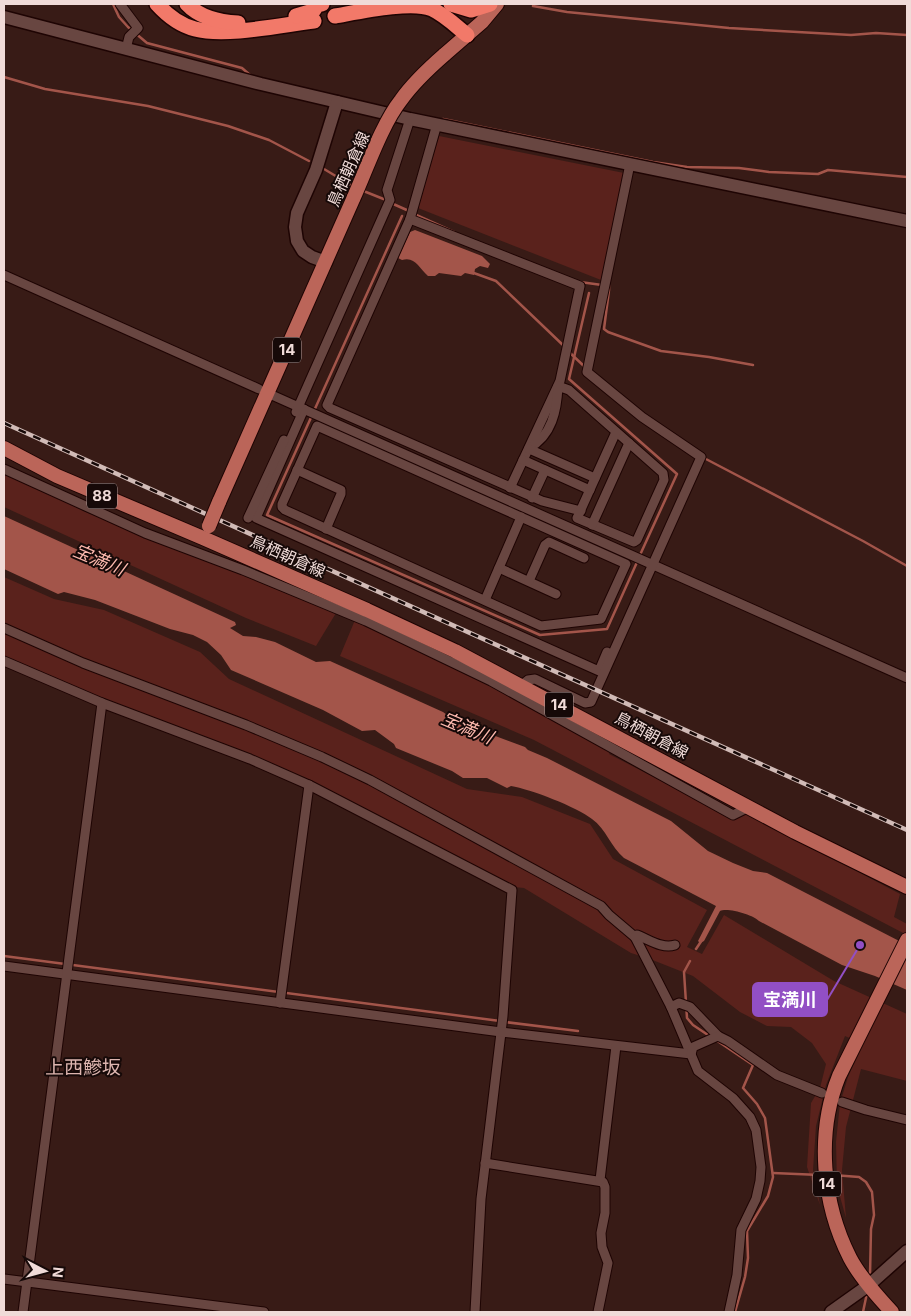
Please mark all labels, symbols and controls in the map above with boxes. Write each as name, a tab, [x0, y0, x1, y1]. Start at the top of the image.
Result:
street label: 鳥栖朝倉線	[323, 128, 373, 210]
road number: 14	[273, 338, 301, 362]
road number: 88	[87, 484, 117, 508]
street label: 鳥栖朝倉線	[247, 531, 329, 581]
water label: 宝満川	[70, 539, 130, 581]
road number: 14	[545, 692, 573, 718]
water label: 宝満川	[438, 707, 498, 749]
street label: 鳥栖朝倉線	[612, 707, 692, 763]
callout: 宝満川	[753, 983, 827, 1016]
text: 宝満川	[763, 989, 817, 1010]
district label: 上西鰺坂	[45, 1056, 121, 1079]
road number: 14	[813, 1172, 841, 1196]
north arrow	[20, 1246, 70, 1296]
text: N	[49, 1266, 67, 1279]

